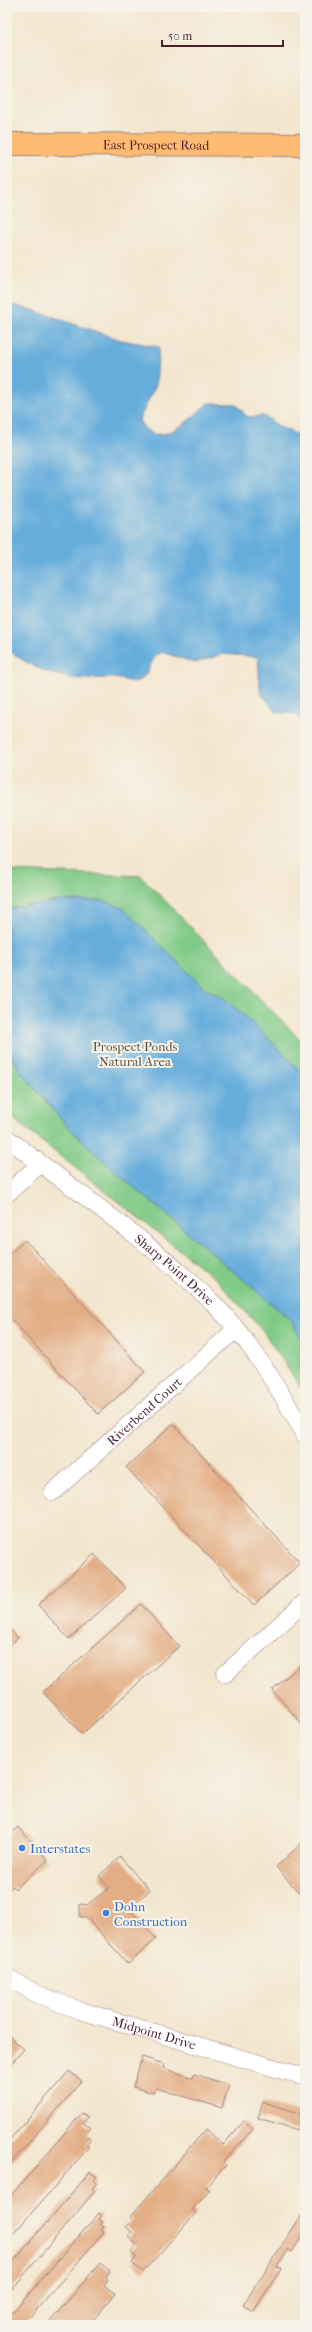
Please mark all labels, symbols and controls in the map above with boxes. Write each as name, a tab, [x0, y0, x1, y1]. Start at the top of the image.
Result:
scale bar	[162, 22, 283, 48]
text: 50 m	[168, 29, 192, 43]
street label: East Prospect Road	[103, 137, 210, 152]
park label: Prospect Ponds Natural Area	[93, 1039, 178, 1069]
street label: Sharp Point Drive	[132, 1231, 218, 1308]
street label: Riverbend Court	[104, 1374, 185, 1448]
place label: Interstates	[30, 1841, 91, 1856]
marker: Interstates	[17, 1843, 27, 1853]
place label: Dohn Construction	[114, 1899, 188, 1929]
marker: Dohn Construction	[101, 1908, 111, 1918]
street label: Midpoint Drive	[110, 2013, 199, 2052]

